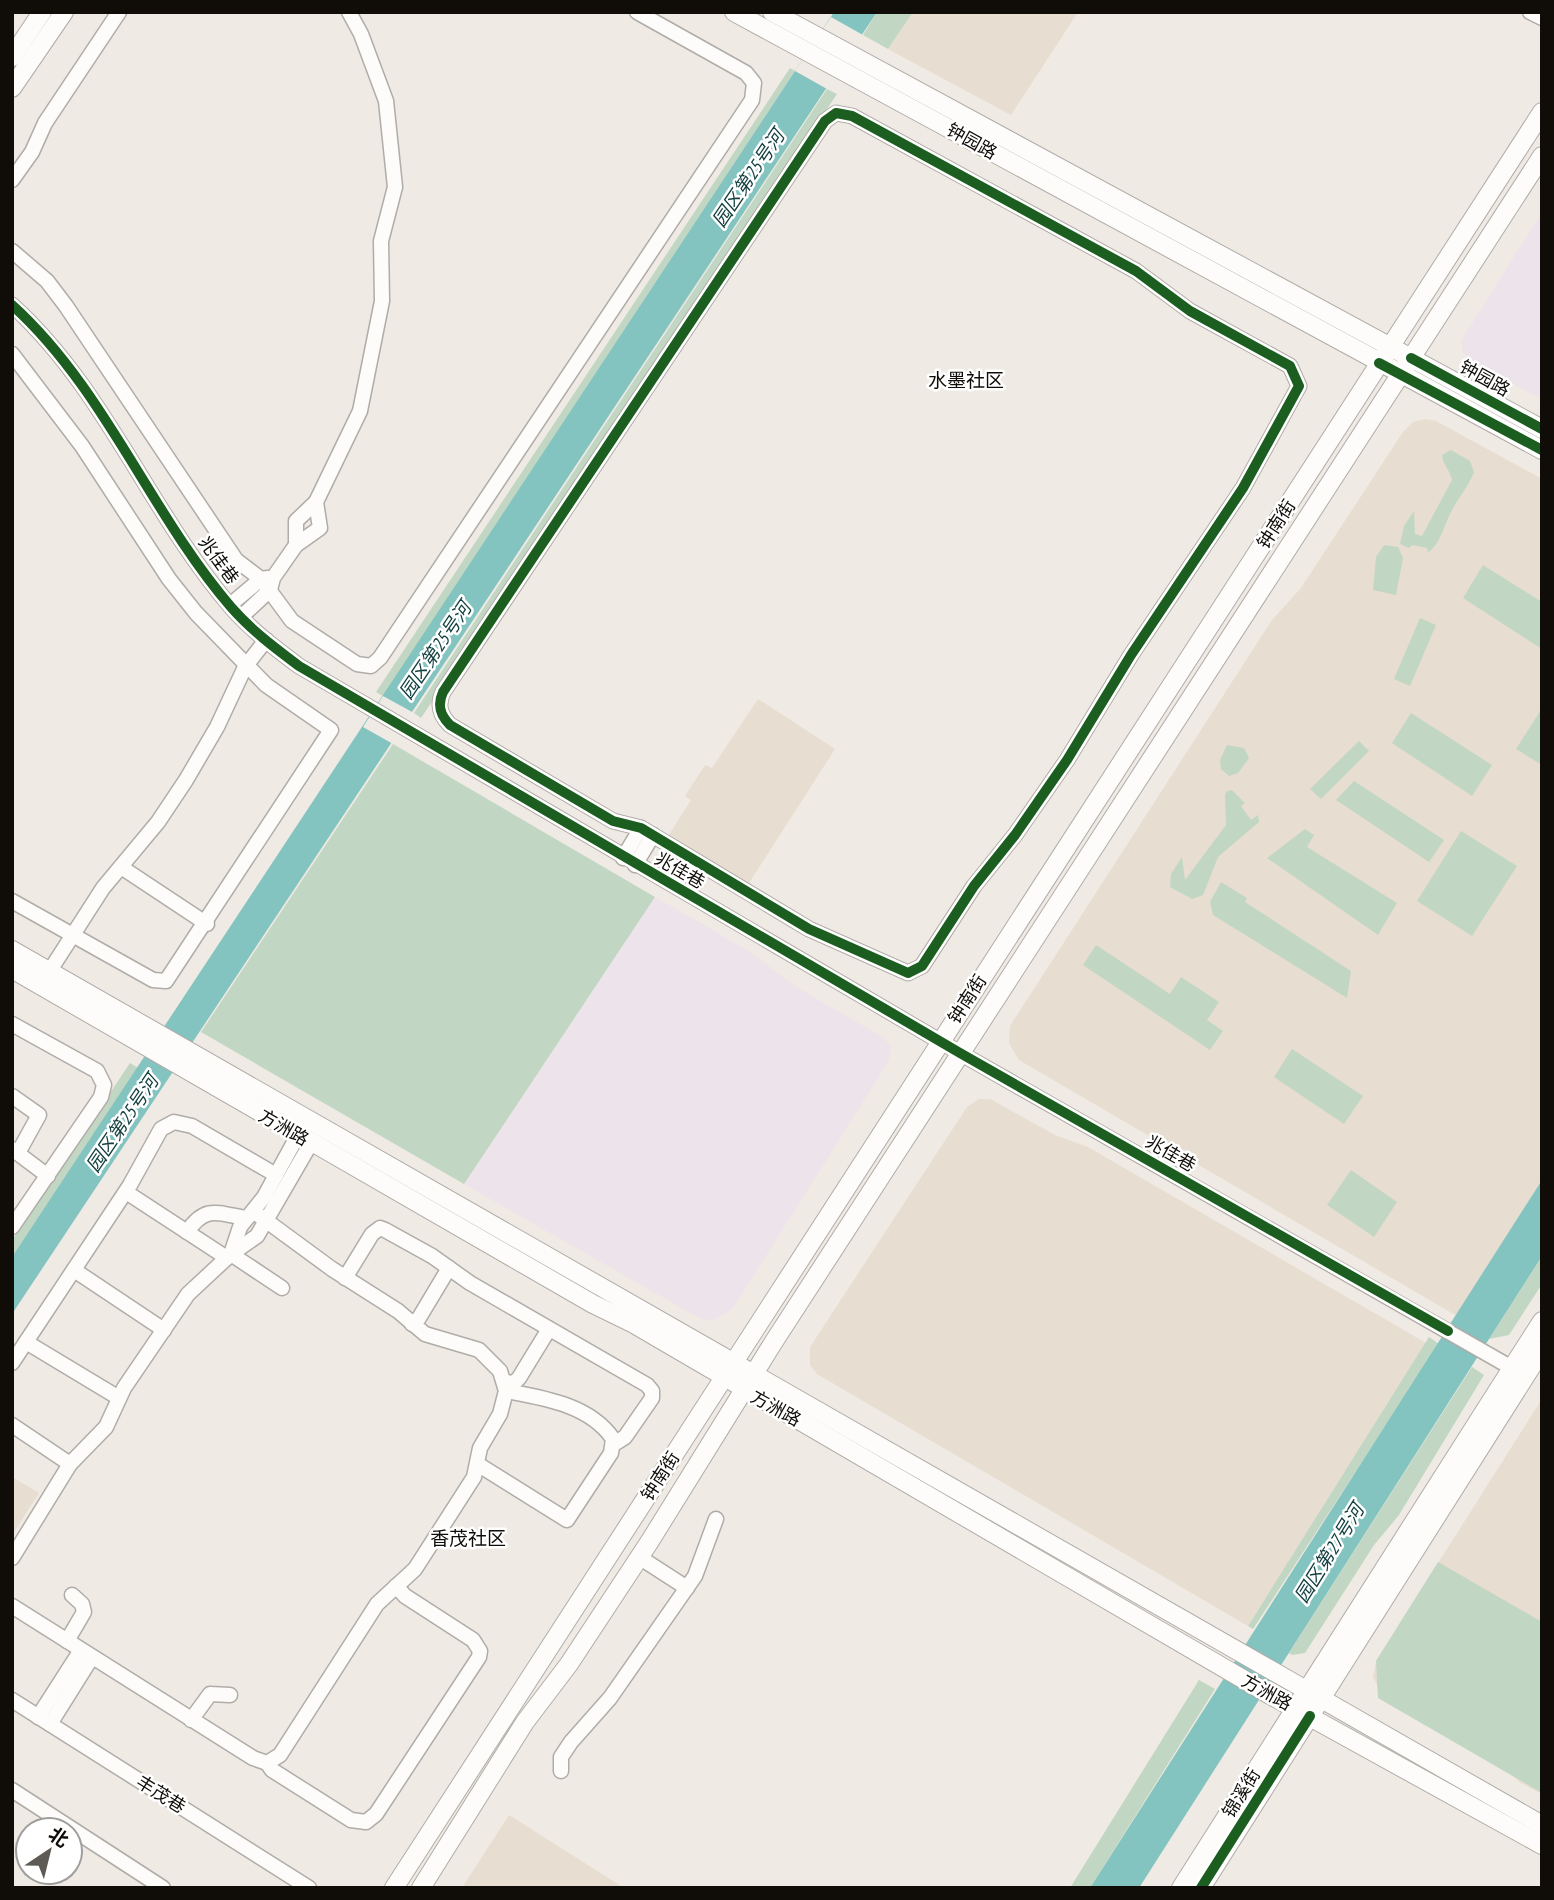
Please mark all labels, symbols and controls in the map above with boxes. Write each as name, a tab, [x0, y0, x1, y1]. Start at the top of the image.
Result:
street label: 钟园路	[943, 118, 1001, 164]
water label: 园区第25号河	[707, 122, 792, 231]
street label: 钟园路	[1456, 355, 1514, 401]
district label: 水墨社区	[928, 368, 1004, 392]
street label: 钟南街	[1252, 495, 1300, 553]
street label: 兆佳巷	[194, 531, 244, 589]
water label: 园区第25号河	[394, 594, 479, 703]
street label: 兆佳巷	[651, 847, 709, 893]
street label: 钟南街	[943, 970, 991, 1028]
water label: 园区第25号河	[81, 1067, 166, 1176]
street label: 方洲路	[255, 1104, 313, 1150]
street label: 兆佳巷	[1142, 1130, 1200, 1176]
street label: 方洲路	[747, 1385, 805, 1431]
street label: 钟南街	[636, 1447, 684, 1505]
water label: 园区第27号河	[1289, 1496, 1371, 1607]
district label: 香茂社区	[430, 1526, 506, 1550]
street label: 方洲路	[1238, 1669, 1296, 1715]
street label: 锦溪街	[1217, 1764, 1265, 1822]
street label: 丰茂巷	[132, 1770, 190, 1818]
north arrow	[14, 1816, 84, 1886]
text: 北	[44, 1822, 73, 1852]

